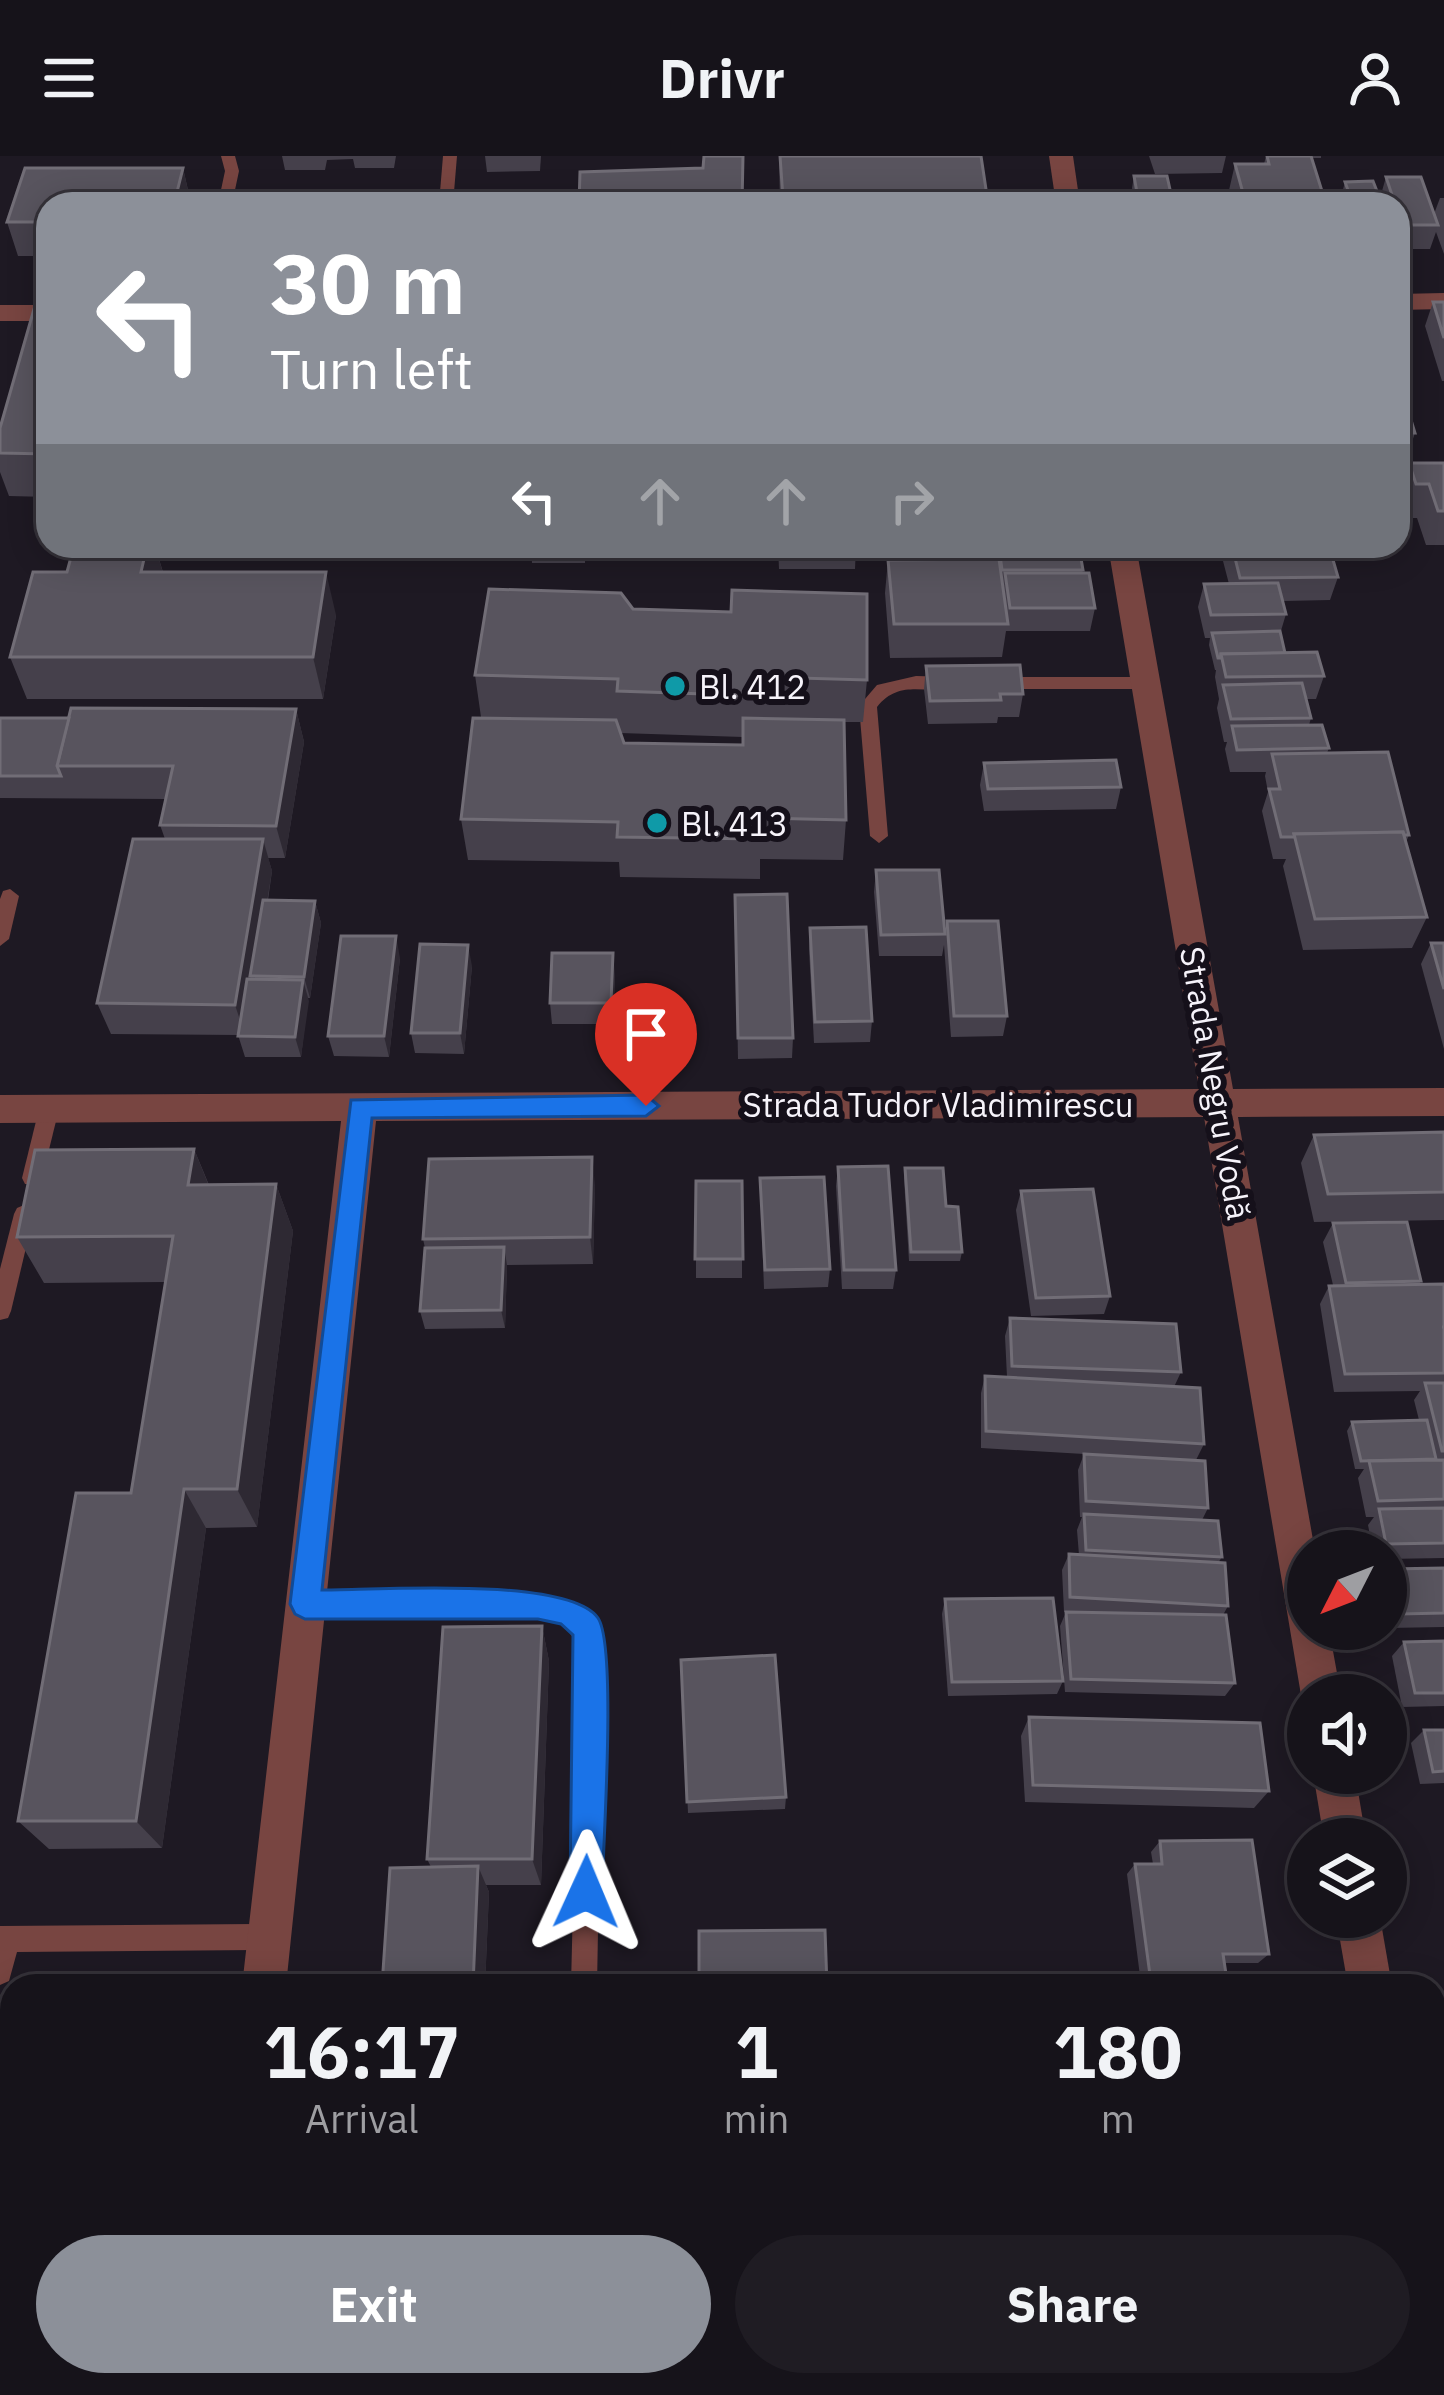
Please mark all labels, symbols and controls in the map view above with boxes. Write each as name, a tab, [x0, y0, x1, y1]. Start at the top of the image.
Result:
text: Drivr	[659, 43, 785, 113]
icon: menu	[36, 45, 102, 111]
icon: person	[1342, 45, 1408, 111]
text: 30 m	[270, 228, 466, 337]
icon: left	[72, 240, 228, 396]
text: Turn left	[270, 334, 473, 404]
icon: left	[501, 468, 567, 534]
icon: ahead	[627, 468, 693, 534]
icon: ahead	[753, 468, 819, 534]
icon: right	[879, 468, 945, 534]
place label: Bl. 412	[699, 665, 806, 708]
marker: Bl. 412	[662, 673, 688, 699]
place label: Bl. 413	[681, 802, 788, 845]
marker: Bl. 413	[644, 810, 670, 836]
street label: Strada Negru Vodă	[1171, 943, 1261, 1223]
pin	[595, 983, 697, 1106]
icon: arrive	[613, 1001, 679, 1067]
street label: Strada Tudor Vladimirescu	[742, 1083, 1134, 1126]
north arrow	[1287, 1530, 1407, 1650]
map controls	[1287, 1530, 1407, 1938]
button: sound	[1287, 1674, 1407, 1794]
button: layers	[1287, 1818, 1407, 1938]
position arrow	[523, 1829, 649, 1955]
text: 16:17	[263, 2004, 460, 2098]
text: 1	[735, 2004, 778, 2098]
text: 180	[1053, 2004, 1183, 2098]
text: Arrival	[305, 2093, 419, 2144]
text: min	[724, 2093, 789, 2144]
text: m	[1101, 2093, 1135, 2144]
button: Exit	[36, 2235, 711, 2373]
button: Share	[735, 2235, 1410, 2373]

